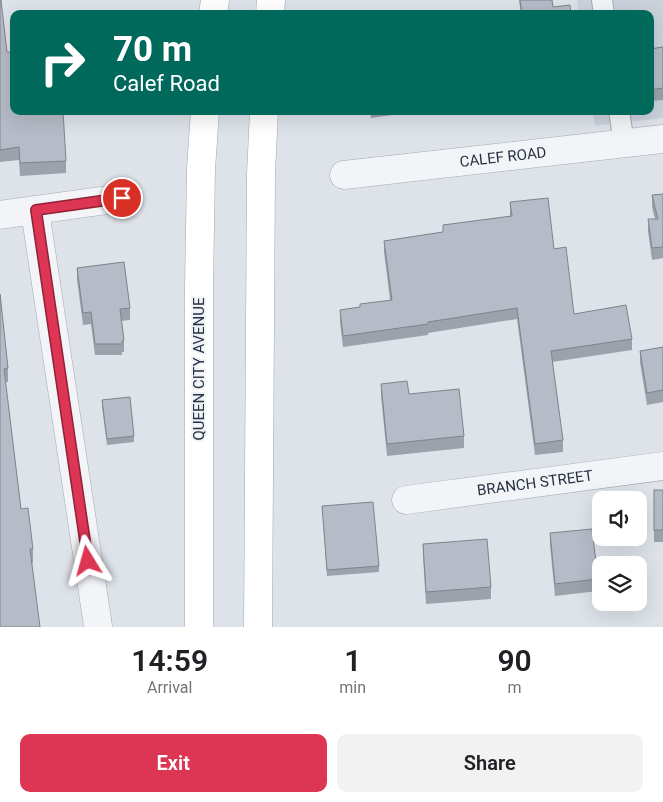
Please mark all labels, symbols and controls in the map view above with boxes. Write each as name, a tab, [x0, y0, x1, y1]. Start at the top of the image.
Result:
text: 70 m	[113, 29, 192, 70]
icon: right	[30, 30, 95, 95]
text: Calef Road	[113, 71, 220, 96]
street label: CALEF ROAD	[459, 143, 547, 171]
pin	[101, 177, 143, 219]
icon: arrive	[108, 184, 136, 212]
street label: QUEEN CITY AVENUE	[190, 297, 208, 441]
street label: BRANCH STREET	[476, 466, 594, 500]
map controls	[592, 491, 647, 611]
button: sound	[592, 491, 647, 546]
position arrow	[61, 534, 113, 586]
button: layers	[592, 556, 647, 611]
text: 14:59	[131, 643, 208, 678]
text: 1	[344, 643, 361, 678]
text: 90	[497, 643, 532, 678]
text: Arrival	[147, 678, 192, 697]
text: min	[339, 678, 366, 697]
text: m	[508, 678, 522, 697]
button: Exit	[20, 734, 327, 792]
button: Share	[337, 734, 643, 792]

